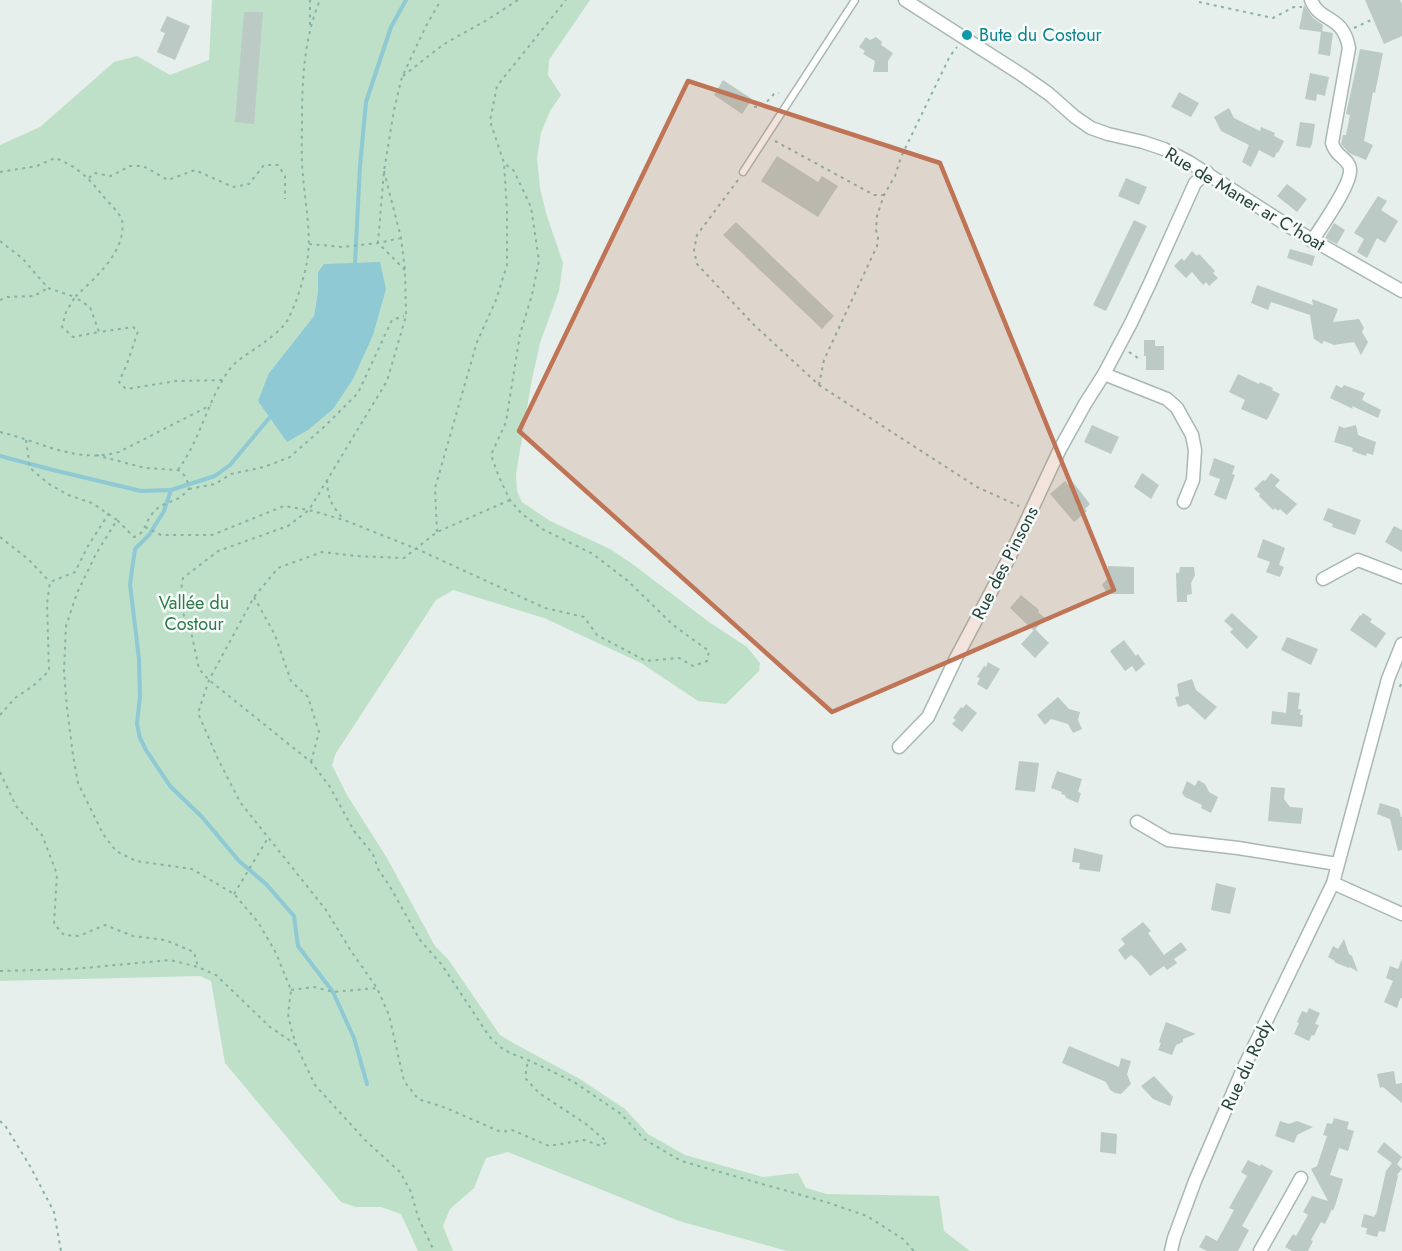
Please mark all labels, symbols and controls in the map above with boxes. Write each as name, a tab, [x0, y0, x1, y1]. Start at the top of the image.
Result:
place label: Bute du Costour	[979, 22, 1103, 48]
marker: Bute du Costour	[960, 28, 974, 42]
street label: Rue de Maner ar C'hoat	[1160, 141, 1331, 258]
street label: Rue des Pinsons	[965, 502, 1045, 624]
park label: Vallée du Costour	[159, 590, 229, 637]
street label: Rue du Rody	[1215, 1015, 1279, 1115]

